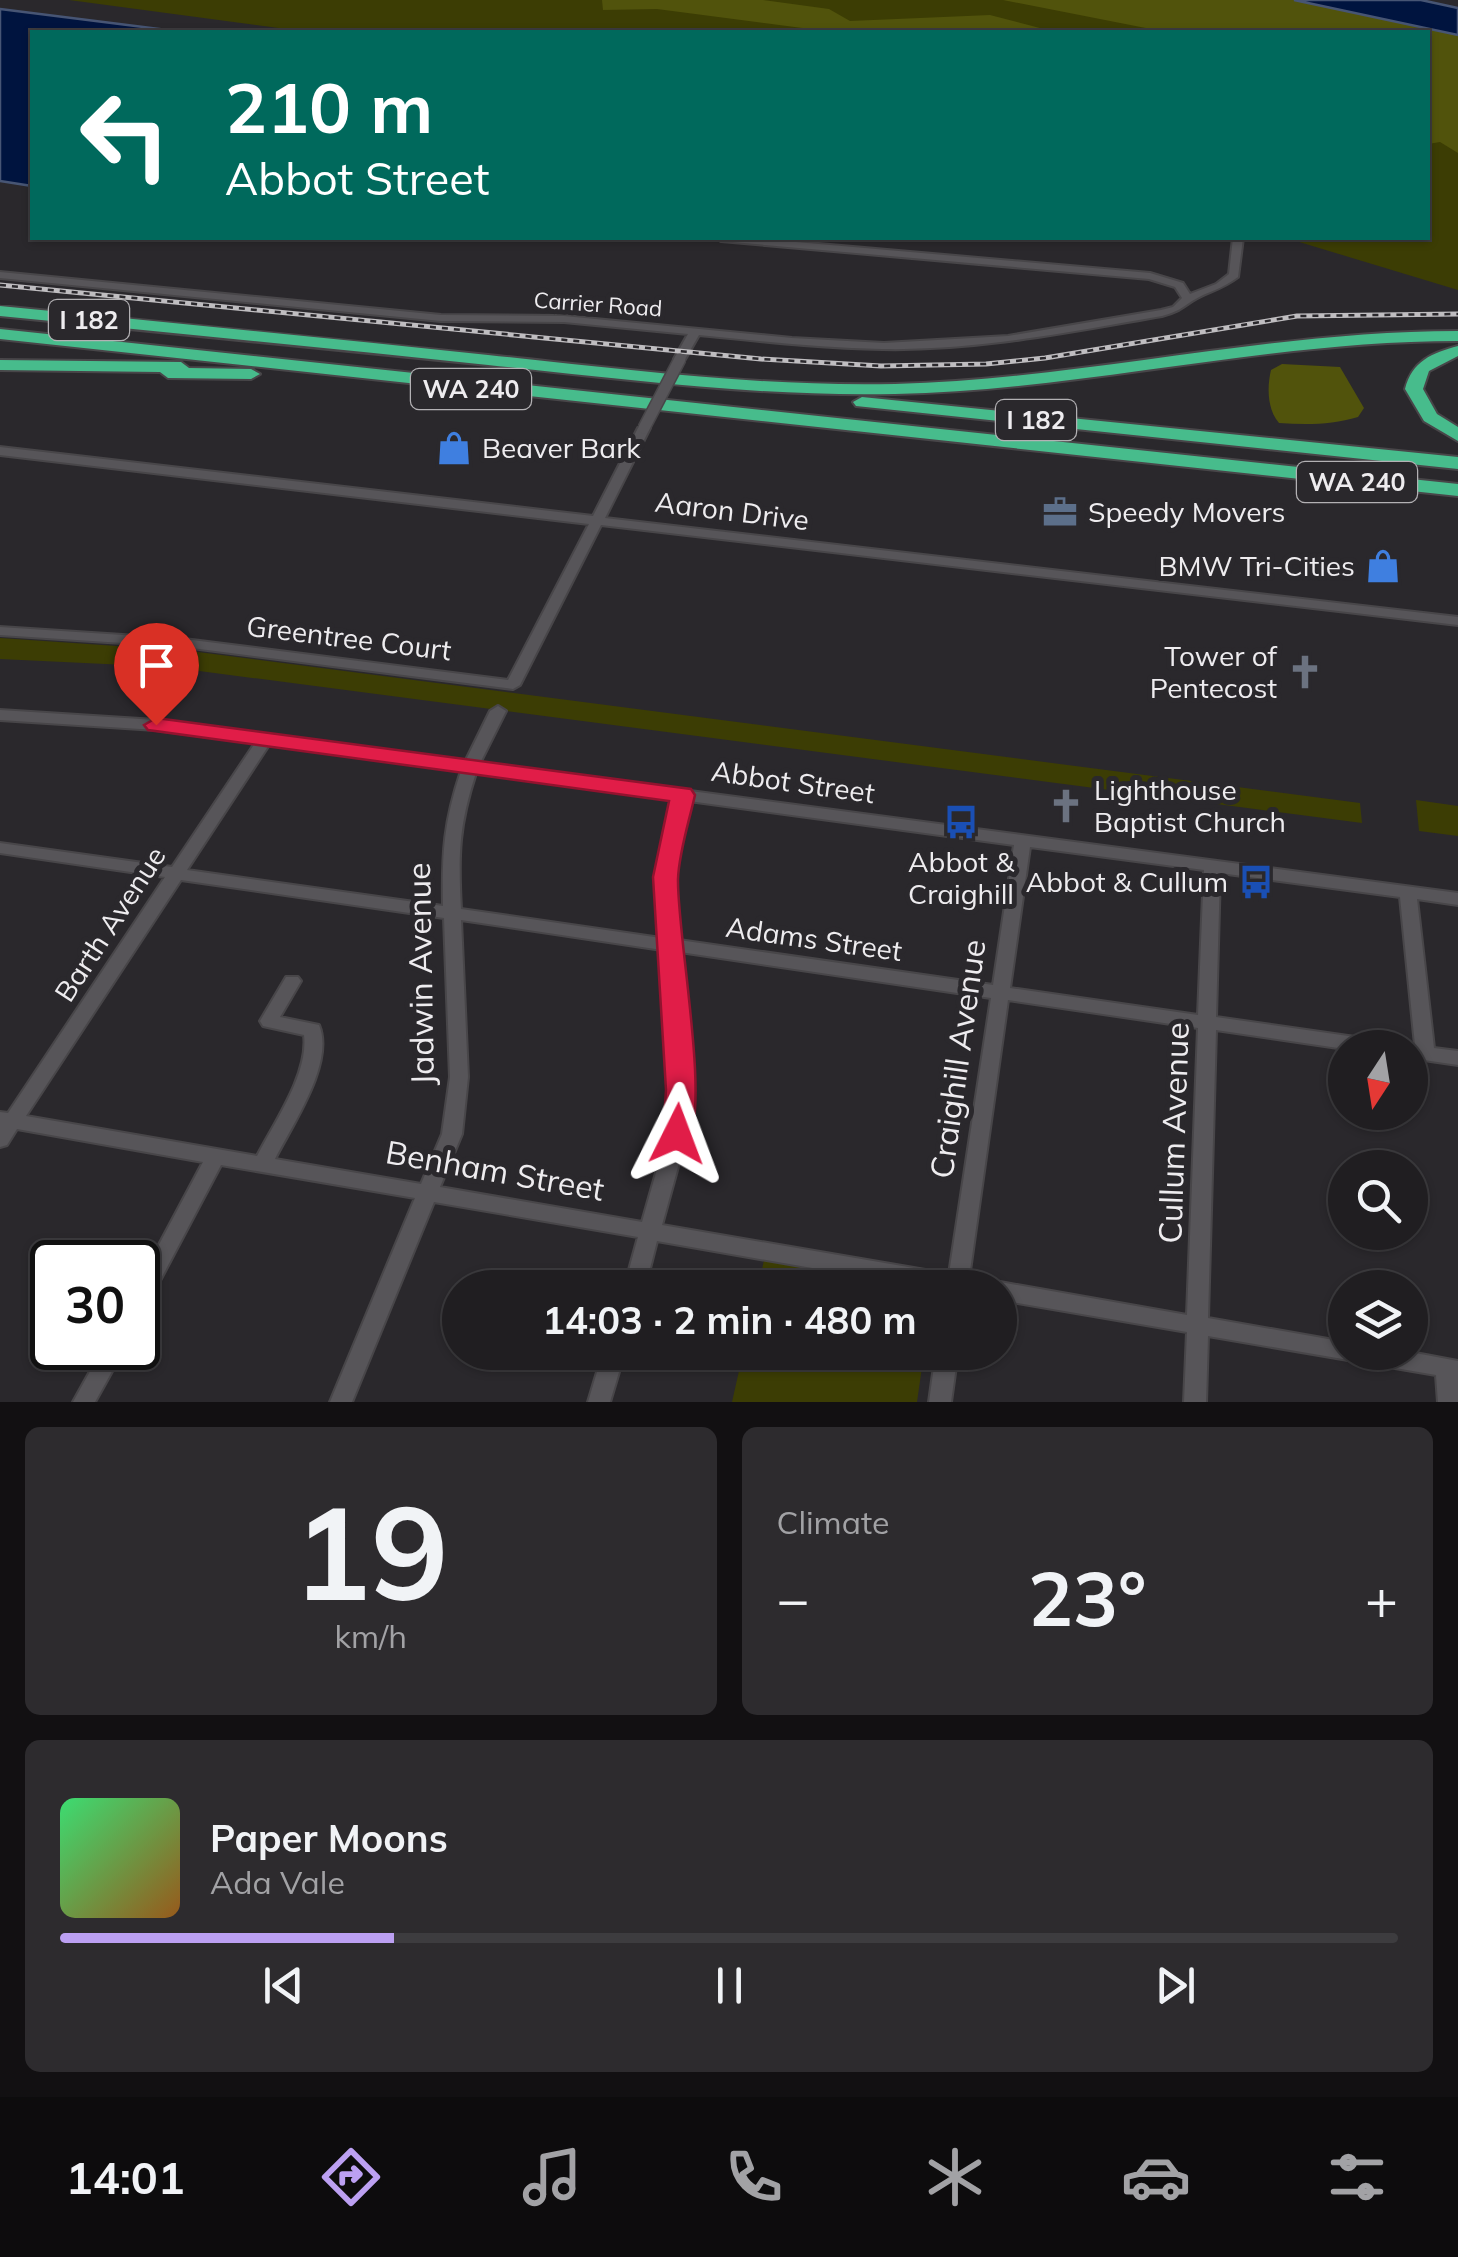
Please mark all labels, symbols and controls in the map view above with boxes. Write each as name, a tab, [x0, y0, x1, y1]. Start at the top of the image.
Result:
text: 210 m	[225, 63, 433, 151]
icon: left	[60, 70, 190, 200]
text: Abbot Street	[225, 150, 489, 206]
street label: Carrier Road	[533, 286, 663, 322]
road number: I 182	[49, 300, 129, 340]
road number: WA 240	[411, 369, 531, 409]
road number: I 182	[996, 400, 1076, 440]
shop icon: Beaver Bark	[435, 429, 473, 467]
place label: Beaver Bark	[482, 430, 641, 465]
road number: WA 240	[1297, 462, 1417, 502]
street label: Aaron Drive	[653, 484, 811, 537]
office icon: Speedy Movers	[1041, 493, 1079, 531]
place label: Speedy Movers	[1088, 494, 1285, 529]
shop icon: BMW Tri-Cities	[1364, 547, 1402, 585]
place label: BMW Tri-Cities	[1159, 548, 1355, 583]
street label: Greentree Court	[245, 608, 454, 667]
pin	[114, 623, 199, 726]
icon: arrive	[129, 638, 184, 693]
place label: Tower of Pentecost	[1150, 638, 1278, 705]
church icon: Tower of Pentecost	[1286, 653, 1324, 691]
street label: Abbot Street	[709, 753, 877, 810]
place label: Lighthouse Baptist Church	[1094, 772, 1286, 839]
church icon: Lighthouse Baptist Church	[1047, 787, 1085, 825]
bus stop icon: Abbot & Craighill	[942, 803, 980, 841]
street label: Barth Avenue	[46, 840, 173, 1008]
place label: Abbot & Craighill	[908, 844, 1015, 911]
street label: Jadwin Avenue	[398, 862, 442, 1086]
bus stop icon: Abbot & Cullum	[1237, 863, 1275, 901]
place label: Abbot & Cullum	[1026, 864, 1228, 899]
street label: Adams Street	[724, 909, 904, 968]
street label: Craighill Avenue	[920, 937, 994, 1181]
street label: Cullum Avenue	[1149, 1022, 1197, 1244]
north arrow	[1328, 1030, 1428, 1130]
map controls	[1328, 1030, 1428, 1370]
position arrow	[625, 1082, 729, 1186]
street label: Benham Street	[383, 1131, 607, 1209]
button: search	[1328, 1150, 1428, 1250]
speed limit sign: 30	[30, 1240, 160, 1370]
button: layers	[1328, 1270, 1428, 1370]
text: 14:03 · 2 min · 480 m	[542, 1296, 917, 1344]
text: 19	[293, 1469, 449, 1633]
text: Climate	[777, 1502, 889, 1542]
text: 23°	[1028, 1551, 1146, 1645]
text: −	[777, 1564, 810, 1633]
text: +	[1365, 1564, 1398, 1633]
text: km/h	[335, 1616, 407, 1656]
text: Paper Moons	[210, 1814, 448, 1862]
text: Ada Vale	[210, 1862, 345, 1902]
icon: previous	[256, 1958, 311, 2013]
icon: pause	[702, 1958, 757, 2013]
icon: next	[1148, 1958, 1203, 2013]
icon: directions	[316, 2142, 386, 2212]
icon: music	[517, 2142, 587, 2212]
icon: phone	[719, 2142, 789, 2212]
icon: climate	[920, 2142, 990, 2212]
icon: car	[1121, 2142, 1191, 2212]
icon: filters	[1322, 2142, 1392, 2212]
text: 14:01	[66, 2149, 185, 2205]

